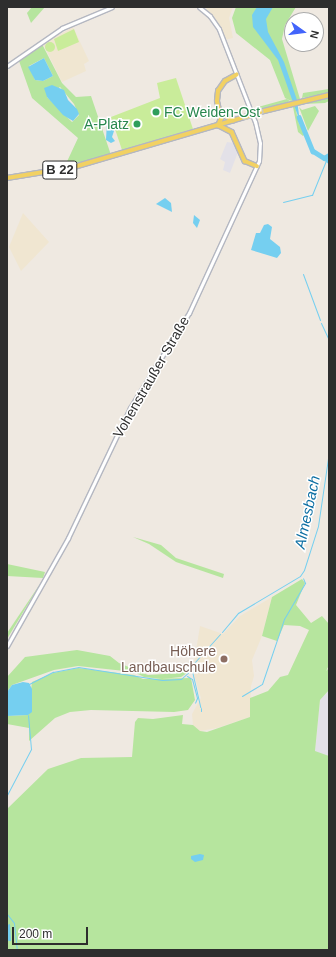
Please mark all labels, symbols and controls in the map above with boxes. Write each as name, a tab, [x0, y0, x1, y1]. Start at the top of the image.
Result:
north arrow	[284, 12, 324, 52]
text: N	[308, 29, 321, 40]
place label: FC Weiden-Ost	[164, 104, 260, 120]
marker: FC Weiden-Ost	[151, 107, 161, 117]
place label: A-Platz	[84, 116, 129, 132]
marker: A-Platz	[132, 119, 142, 129]
road number: B 22	[42, 159, 78, 181]
street label: Vohenstraußer Straße	[109, 313, 193, 441]
water label: Almesbach	[290, 474, 324, 550]
place label: Höhere Landbauschule	[121, 643, 216, 676]
marker: Höhere Landbauschule	[219, 654, 229, 664]
scale bar	[14, 919, 90, 945]
text: 200 m	[19, 927, 52, 941]

